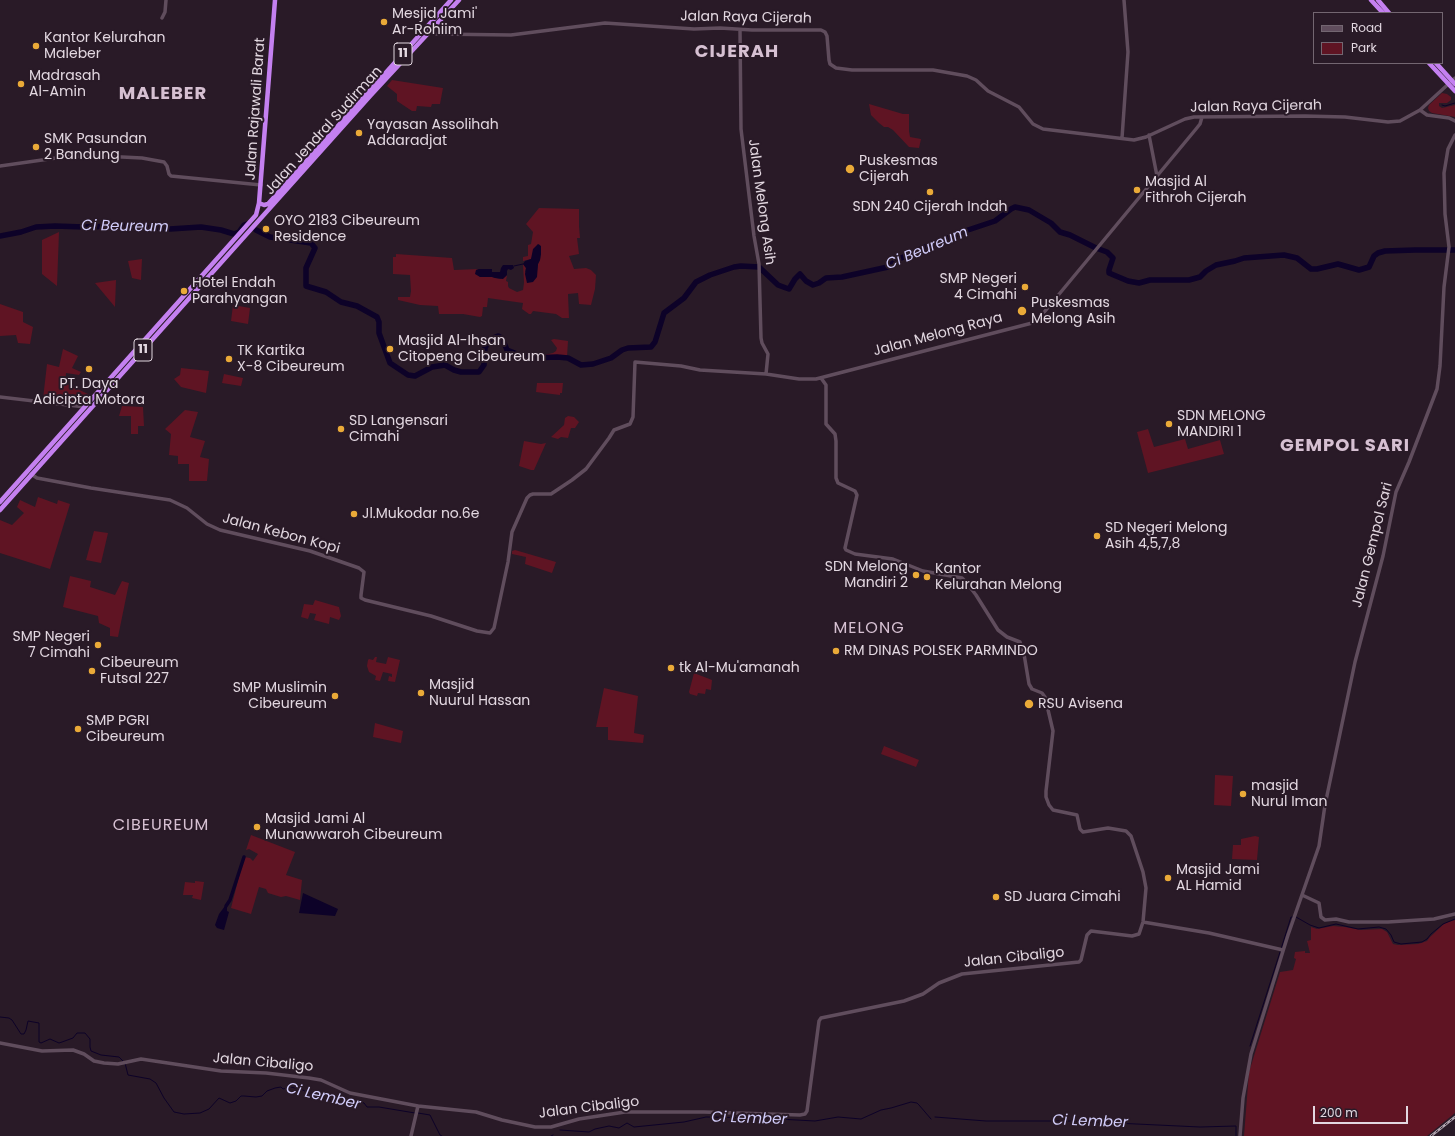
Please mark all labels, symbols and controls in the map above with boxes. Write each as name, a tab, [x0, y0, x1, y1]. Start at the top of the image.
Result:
place label: Mesjid Jami' Ar-Rohiim	[392, 6, 477, 38]
street label: Jalan Raya Cijerah	[680, 8, 812, 28]
legend	[1313, 12, 1443, 64]
marker: Mesjid Jami' Ar-Rohiim	[379, 17, 389, 27]
text: Road	[1351, 19, 1382, 36]
place label: Kantor Kelurahan Maleber	[44, 30, 165, 62]
street label: Jalan Rajawali Barat	[243, 37, 269, 181]
text: Park	[1351, 39, 1377, 56]
marker: Kantor Kelurahan Maleber	[31, 41, 41, 51]
district label: CIJERAH	[695, 41, 779, 63]
road number: 11	[394, 43, 412, 65]
street label: Jalan Jendral Sudirman	[262, 63, 386, 199]
place label: Madrasah Al-Amin	[29, 68, 100, 100]
marker: Madrasah Al-Amin	[16, 79, 26, 89]
district label: MALEBER	[119, 83, 207, 105]
street label: Jalan Raya Cijerah	[1190, 97, 1322, 117]
place label: Yayasan Assolihah Addaradjat	[367, 117, 499, 150]
marker: Yayasan Assolihah Addaradjat	[354, 128, 364, 138]
place label: SMK Pasundan 2 Bandung	[44, 131, 147, 164]
street label: Jalan Melong Asih	[744, 138, 778, 266]
marker: SMK Pasundan 2 Bandung	[31, 142, 41, 152]
place label: Puskesmas Cijerah	[859, 153, 938, 186]
marker: Puskesmas Cijerah	[844, 163, 856, 175]
place label: Masjid Al Fithroh Cijerah	[1145, 174, 1246, 206]
marker: Masjid Al Fithroh Cijerah	[1132, 185, 1142, 195]
marker: SDN 240 Cijerah Indah	[925, 187, 935, 197]
place label: SDN 240 Cijerah Indah	[852, 199, 1008, 215]
place label: OYO 2183 Cibeureum Residence	[274, 213, 420, 246]
water label: Ci Beureum	[81, 217, 169, 237]
marker: OYO 2183 Cibeureum Residence	[261, 224, 271, 234]
water label: Ci Beureum	[883, 224, 971, 274]
place label: SMP Negeri 4 Cimahi	[940, 271, 1017, 304]
place label: Hotel Endah Parahyangan	[192, 275, 287, 308]
marker: SMP Negeri 4 Cimahi	[1020, 282, 1030, 292]
marker: Hotel Endah Parahyangan	[179, 286, 189, 296]
place label: Puskesmas Melong Asih	[1031, 295, 1115, 328]
marker: Puskesmas Melong Asih	[1016, 305, 1028, 317]
street label: Jalan Melong Raya	[872, 310, 1004, 360]
place label: Masjid Al-Ihsan Citopeng Cibeureum	[398, 333, 545, 366]
road number: 11	[134, 339, 152, 361]
place label: TK Kartika X-8 Cibeureum	[237, 343, 345, 376]
marker: Masjid Al-Ihsan Citopeng Cibeureum	[385, 344, 395, 354]
marker: TK Kartika X-8 Cibeureum	[224, 354, 234, 364]
marker: PT. Daya Adicipta Motora	[84, 364, 94, 374]
place label: PT. Daya Adicipta Motora	[33, 376, 145, 408]
place label: SDN MELONG MANDIRI 1	[1177, 408, 1266, 440]
place label: SD Langensari Cimahi	[349, 413, 448, 446]
marker: SDN MELONG MANDIRI 1	[1164, 419, 1174, 429]
marker: SD Langensari Cimahi	[336, 424, 346, 434]
district label: GEMPOL SARI	[1280, 435, 1410, 457]
street label: Jalan Gempol Sari	[1349, 481, 1397, 609]
place label: Jl.Mukodar no.6e	[362, 506, 479, 522]
marker: Jl.Mukodar no.6e	[349, 509, 359, 519]
street label: Jalan Kebon Kopi	[220, 510, 342, 558]
place label: SD Negeri Melong Asih 4,5,7,8	[1105, 520, 1227, 552]
marker: SD Negeri Melong Asih 4,5,7,8	[1092, 531, 1102, 541]
place label: SDN Melong Mandiri 2	[825, 559, 908, 592]
place label: Kantor Kelurahan Melong	[935, 561, 1062, 594]
marker: SDN Melong Mandiri 2	[911, 570, 921, 580]
marker: Kantor Kelurahan Melong	[922, 572, 932, 582]
district label: MELONG	[833, 619, 905, 639]
place label: SMP Negeri 7 Cimahi	[13, 629, 90, 662]
marker: SMP Negeri 7 Cimahi	[93, 640, 103, 650]
place label: RM DINAS POLSEK PARMINDO	[844, 643, 1038, 659]
marker: RM DINAS POLSEK PARMINDO	[831, 646, 841, 656]
place label: Cibeureum Futsal 227	[100, 655, 179, 688]
place label: tk Al-Mu'amanah	[679, 660, 800, 676]
marker: tk Al-Mu'amanah	[666, 663, 676, 673]
marker: Cibeureum Futsal 227	[87, 666, 97, 676]
place label: Masjid Nuurul Hassan	[429, 677, 530, 710]
place label: SMP Muslimin Cibeureum	[233, 680, 327, 712]
marker: Masjid Nuurul Hassan	[416, 688, 426, 698]
marker: SMP Muslimin Cibeureum	[330, 691, 340, 701]
place label: RSU Avisena	[1038, 696, 1123, 712]
marker: RSU Avisena	[1023, 698, 1035, 710]
place label: SMP PGRI Cibeureum	[86, 713, 165, 746]
marker: SMP PGRI Cibeureum	[73, 724, 83, 734]
place label: masjid Nurul Iman	[1251, 778, 1327, 810]
marker: masjid Nurul Iman	[1238, 789, 1248, 799]
place label: Masjid Jami Al Munawwaroh Cibeureum	[265, 811, 442, 844]
district label: CIBEUREUM	[113, 816, 209, 836]
marker: Masjid Jami Al Munawwaroh Cibeureum	[252, 822, 262, 832]
place label: Masjid Jami AL Hamid	[1176, 862, 1260, 894]
marker: Masjid Jami AL Hamid	[1163, 873, 1173, 883]
place label: SD Juara Cimahi	[1004, 889, 1121, 905]
marker: SD Juara Cimahi	[991, 892, 1001, 902]
street label: Jalan Cibaligo	[963, 944, 1065, 972]
street label: Jalan Cibaligo	[212, 1050, 314, 1076]
water label: Ci Lember	[284, 1080, 362, 1114]
street label: Jalan Cibaligo	[538, 1094, 640, 1122]
scale bar	[1315, 1098, 1410, 1124]
text: 200 m	[1320, 1104, 1358, 1121]
water label: Ci Lember	[711, 1109, 787, 1129]
water label: Ci Lember	[1052, 1112, 1128, 1132]

